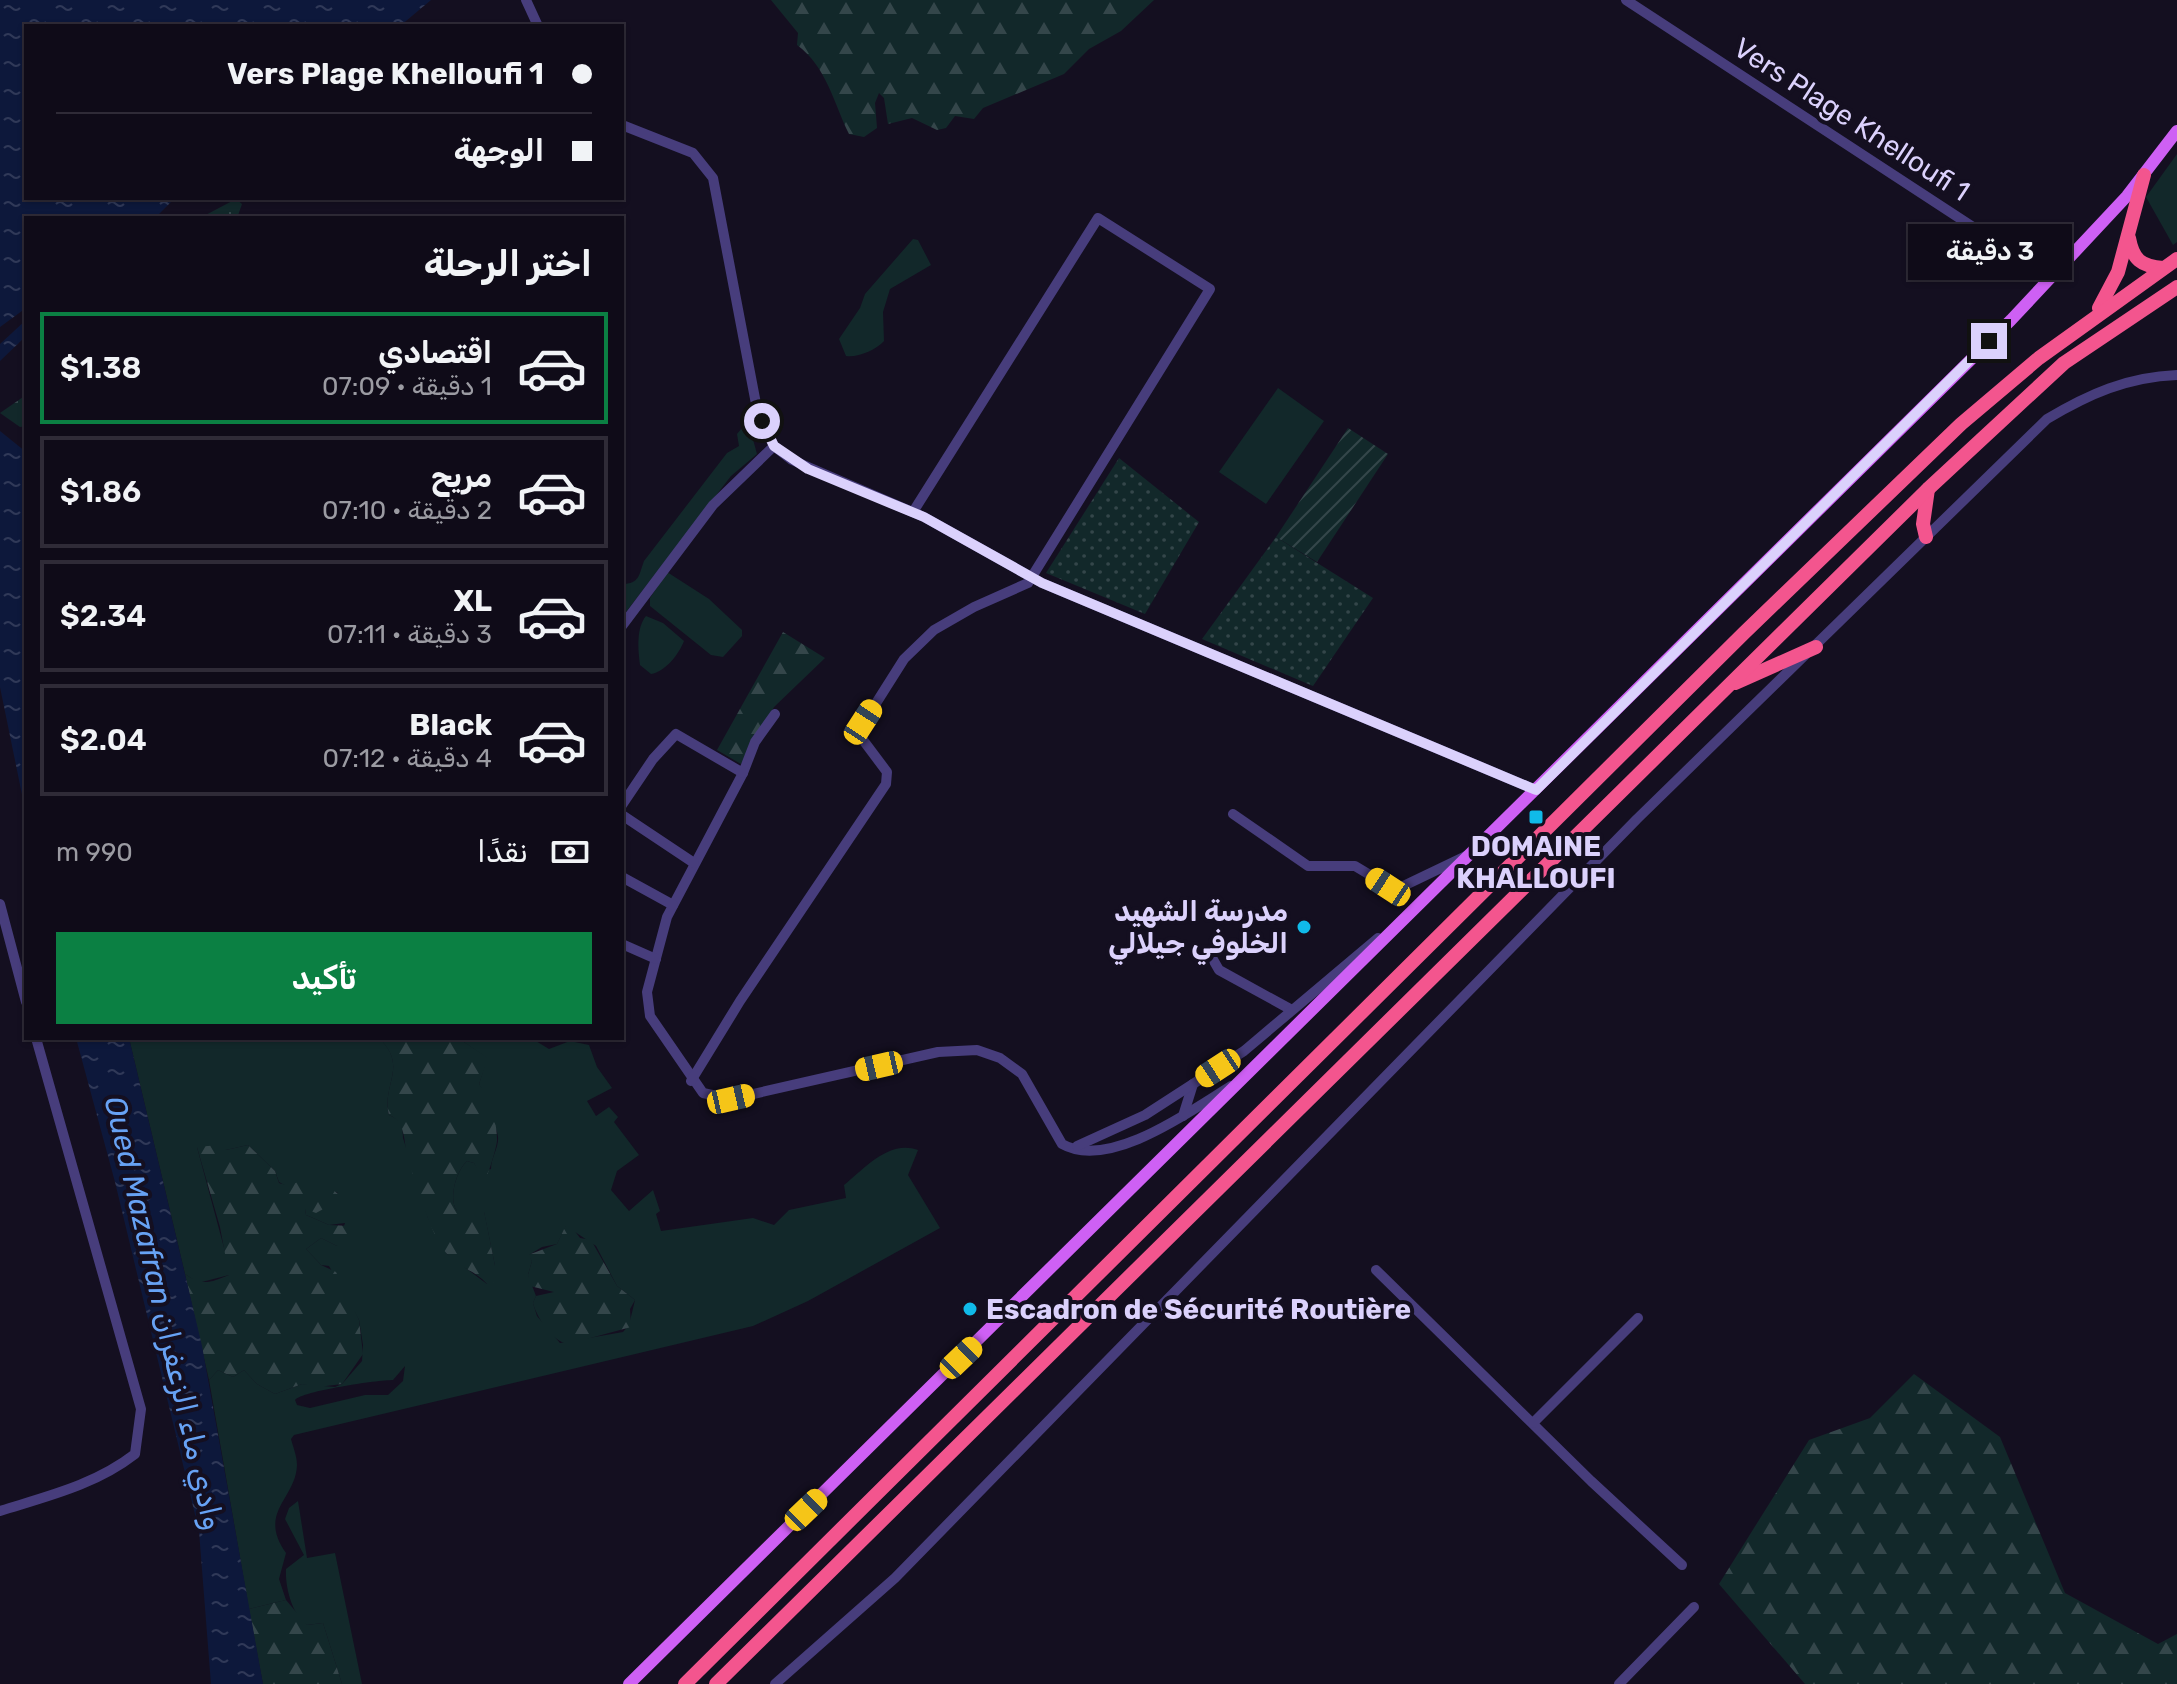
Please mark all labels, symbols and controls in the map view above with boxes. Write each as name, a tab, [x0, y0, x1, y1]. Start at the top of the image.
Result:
street label: Vers Plage Khelloufi 1	[1728, 31, 1976, 208]
text: Vers Plage Khelloufi 1	[227, 56, 544, 92]
text: الوجهة	[454, 133, 544, 169]
callout: 3 دقيقة	[1907, 225, 2071, 281]
text: 3 دقيقة	[1946, 236, 2034, 267]
text: اختر الرحلة	[424, 242, 592, 285]
route end	[1971, 323, 2007, 359]
icon: car	[516, 332, 588, 404]
text: اقتصادي	[378, 335, 492, 371]
text: $1.38	[60, 350, 142, 386]
text: 1 دقيقة · 07:09	[322, 371, 492, 402]
route start	[744, 403, 780, 439]
icon: car	[516, 456, 588, 528]
text: مريح	[431, 459, 492, 495]
text: $1.86	[60, 474, 141, 510]
text: 2 دقيقة · 07:10	[322, 495, 492, 526]
icon: car	[516, 580, 588, 652]
text: XL	[453, 583, 492, 619]
text: $2.34	[60, 598, 146, 634]
text: 3 دقيقة · 07:11	[327, 619, 492, 650]
car	[840, 695, 886, 749]
icon: car	[516, 704, 588, 776]
text: Black	[409, 707, 492, 743]
text: $2.04	[60, 722, 147, 758]
text: 4 دقيقة · 07:12	[322, 743, 492, 774]
marker: DOMAINE KHALLOUFI	[1527, 808, 1545, 826]
icon: cash	[548, 830, 592, 874]
place label: DOMAINE KHALLOUFI	[1456, 830, 1616, 895]
text: نقدًا	[477, 834, 528, 870]
text: 990 m	[56, 837, 133, 868]
car	[1361, 864, 1415, 910]
place label: مدرسة الشهيد الخلوفي جيلالي	[1108, 895, 1288, 965]
marker: مدرسة الشهيد الخلوفي جيلالي	[1295, 918, 1313, 936]
button: تأكيد	[56, 932, 592, 1024]
car	[1191, 1045, 1245, 1091]
car	[853, 1049, 905, 1083]
car	[705, 1082, 757, 1116]
water label: Oued Mazafran وادي ماء الزعفران	[94, 1093, 231, 1534]
place label: Escadron de Sécurité Routière	[986, 1293, 1411, 1326]
marker: Escadron de Sécurité Routière	[961, 1300, 979, 1318]
car	[935, 1333, 987, 1383]
car	[780, 1485, 832, 1535]

